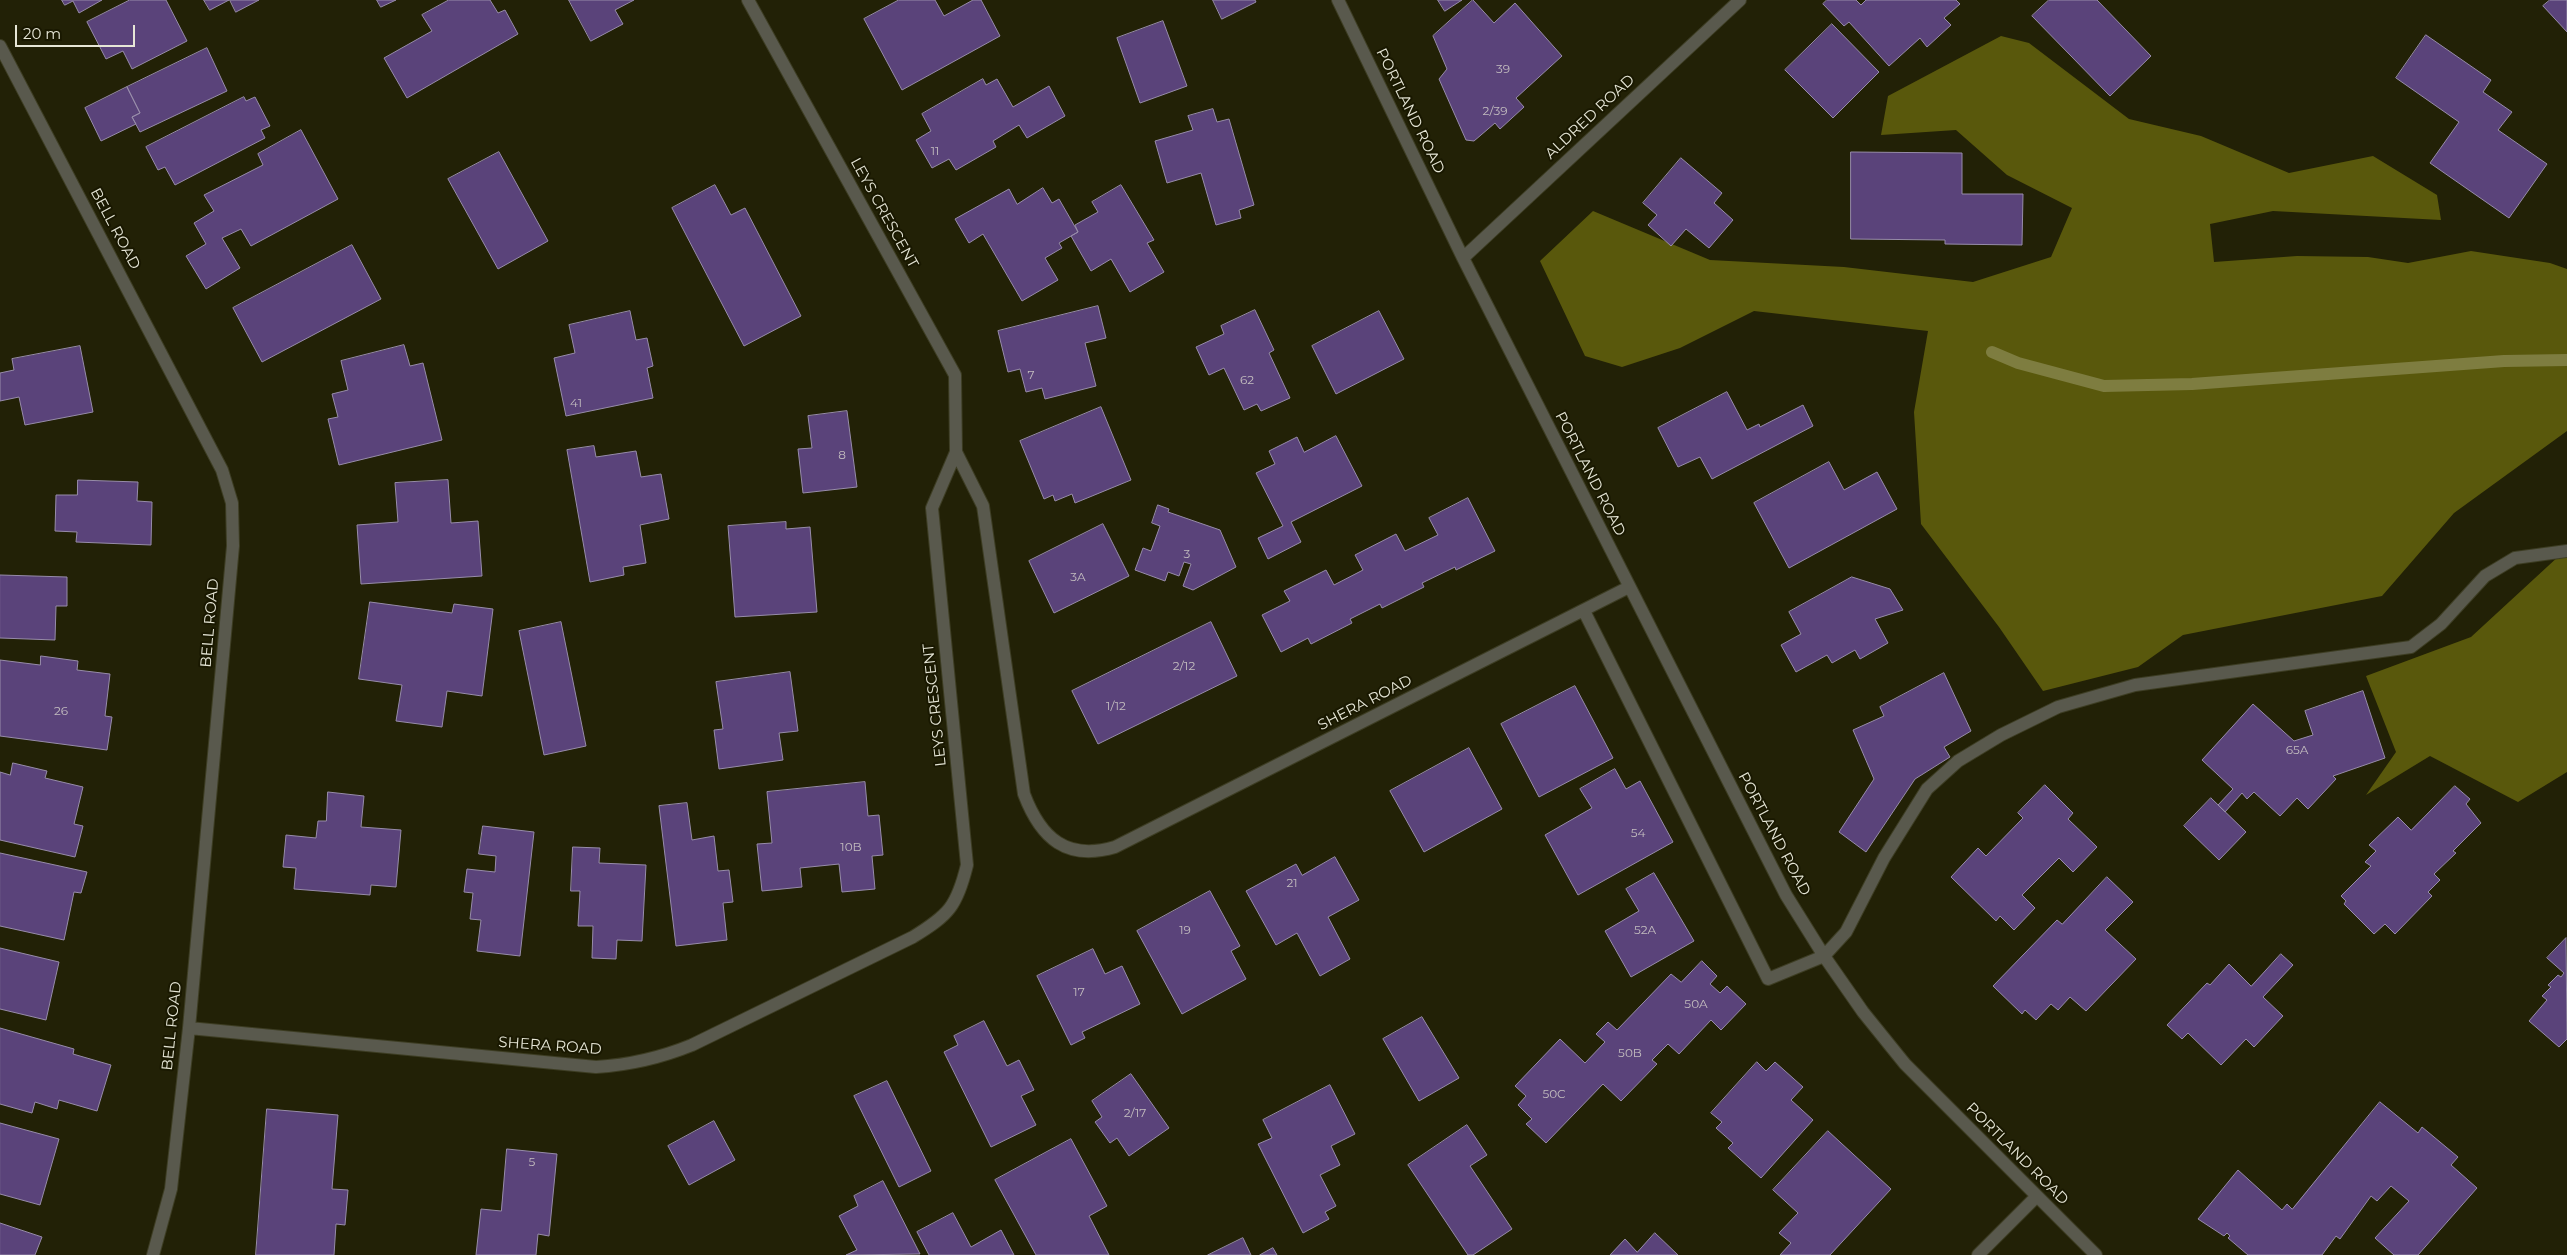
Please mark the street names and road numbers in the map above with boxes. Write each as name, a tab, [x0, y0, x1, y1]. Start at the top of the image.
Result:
street label: PORTLAND ROAD	[1372, 45, 1448, 177]
street label: ALDRED ROAD	[1542, 71, 1638, 163]
street label: LEYS CRESCENT	[846, 155, 922, 271]
street label: BELL ROAD	[86, 185, 144, 273]
street label: PORTLAND ROAD	[1551, 409, 1629, 539]
street label: BELL ROAD	[197, 578, 223, 668]
street label: LEYS CRESCENT	[920, 643, 950, 767]
street label: SHERA ROAD	[1315, 672, 1415, 734]
street label: PORTLAND ROAD	[1734, 769, 1814, 899]
street label: BELL ROAD	[158, 981, 186, 1071]
street label: SHERA ROAD	[498, 1033, 602, 1059]
street label: PORTLAND ROAD	[1962, 1099, 2072, 1209]

